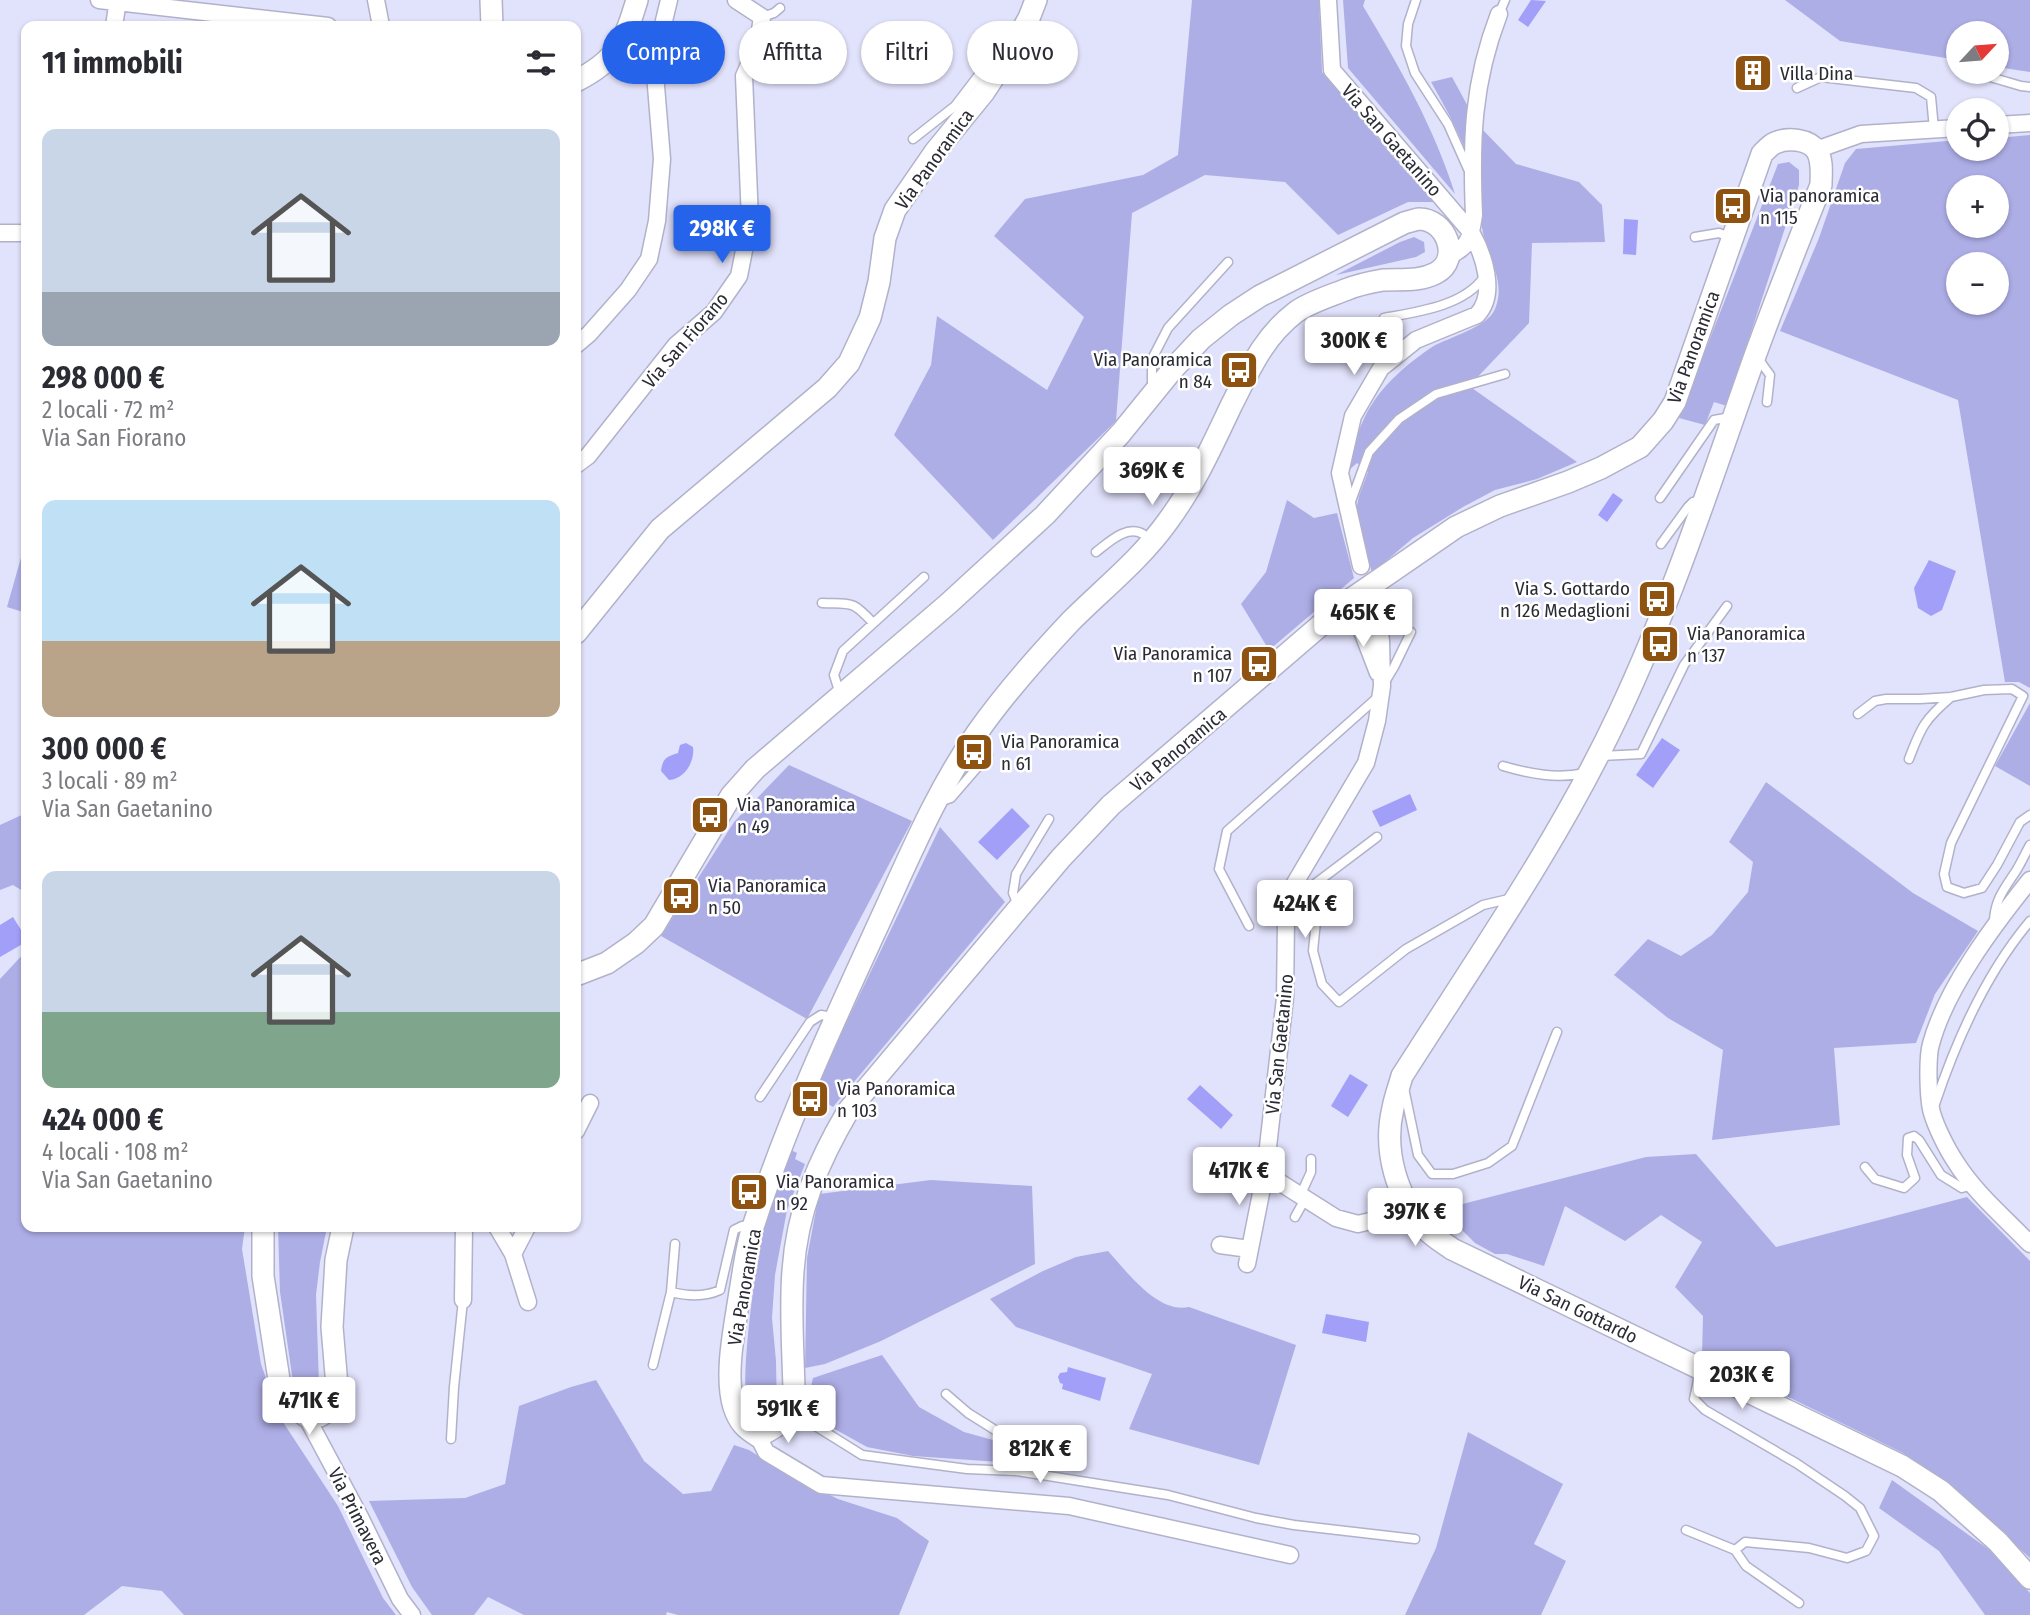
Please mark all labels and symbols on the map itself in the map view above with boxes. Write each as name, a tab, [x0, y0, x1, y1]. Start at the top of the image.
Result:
north arrow	[1946, 21, 2009, 84]
building icon: Villa Dina	[1732, 52, 1774, 94]
place label: Villa Dina	[1780, 62, 1853, 85]
street label: Via San Gaetanino	[1337, 79, 1447, 201]
street label: Via Panoramica	[890, 105, 979, 214]
place label: Via panoramica n 115	[1760, 184, 1880, 229]
bus stop icon: Via panoramica n 115	[1712, 185, 1754, 227]
pin: 298K €	[665, 205, 779, 265]
street label: Via San Fiorano	[638, 288, 733, 393]
street label: Via Panoramica	[1662, 288, 1725, 407]
pin: 300K €	[1297, 318, 1411, 377]
place label: Via Panoramica n 84	[1093, 348, 1212, 393]
bus stop icon: Via Panoramica n 84	[1218, 349, 1260, 391]
pin: 369K €	[1095, 448, 1209, 507]
place label: Via S. Gottardo n 126 Medaglioni	[1500, 577, 1630, 622]
bus stop icon: Via S. Gottardo n 126 Medaglioni	[1636, 578, 1678, 620]
pin: 465K €	[1306, 590, 1420, 649]
place label: Via Panoramica n 137	[1687, 622, 1806, 667]
bus stop icon: Via Panoramica n 137	[1639, 623, 1681, 665]
place label: Via Panoramica n 107	[1113, 642, 1232, 687]
bus stop icon: Via Panoramica n 107	[1238, 643, 1280, 685]
street label: Via Panoramica	[1126, 702, 1231, 796]
place label: Via Panoramica n 61	[1001, 730, 1120, 775]
bus stop icon: Via Panoramica n 61	[953, 731, 995, 773]
place label: Via Panoramica n 49	[737, 793, 856, 838]
bus stop icon: Via Panoramica n 49	[689, 794, 731, 836]
place label: Via Panoramica n 50	[708, 874, 827, 919]
bus stop icon: Via Panoramica n 50	[660, 875, 702, 917]
pin: 424K €	[1248, 880, 1362, 940]
street label: Via San Gaetanino	[1261, 973, 1298, 1115]
place label: Via Panoramica n 103	[837, 1077, 956, 1122]
bus stop icon: Via Panoramica n 103	[789, 1078, 831, 1120]
pin: 417K €	[1182, 1148, 1296, 1207]
place label: Via Panoramica n 92	[776, 1170, 895, 1215]
bus stop icon: Via Panoramica n 92	[728, 1171, 770, 1213]
pin: 397K €	[1358, 1188, 1472, 1248]
street label: Via Panoramica	[723, 1227, 766, 1347]
street label: Via San Gottardo	[1514, 1271, 1641, 1348]
pin: 203K €	[1685, 1352, 1799, 1411]
pin: 471K €	[252, 1378, 366, 1437]
pin: 591K €	[731, 1386, 845, 1445]
pin: 812K €	[983, 1426, 1097, 1485]
street label: Via Primavera	[323, 1464, 392, 1569]

